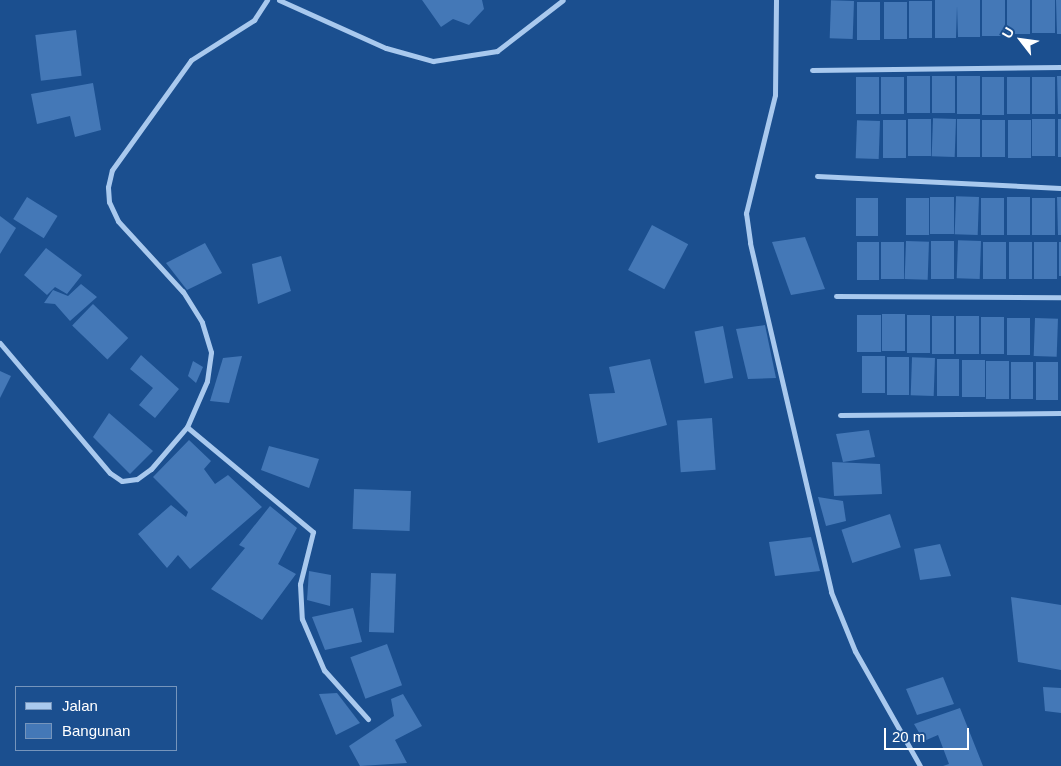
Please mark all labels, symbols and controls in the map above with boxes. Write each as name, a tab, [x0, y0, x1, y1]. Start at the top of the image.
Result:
north arrow	[996, 15, 1046, 65]
text: U	[999, 24, 1017, 41]
legend	[15, 686, 178, 751]
text: Jalan	[62, 697, 98, 714]
scale bar	[886, 718, 971, 750]
text: Bangunan	[62, 722, 130, 739]
text: 20 m	[892, 728, 925, 745]

